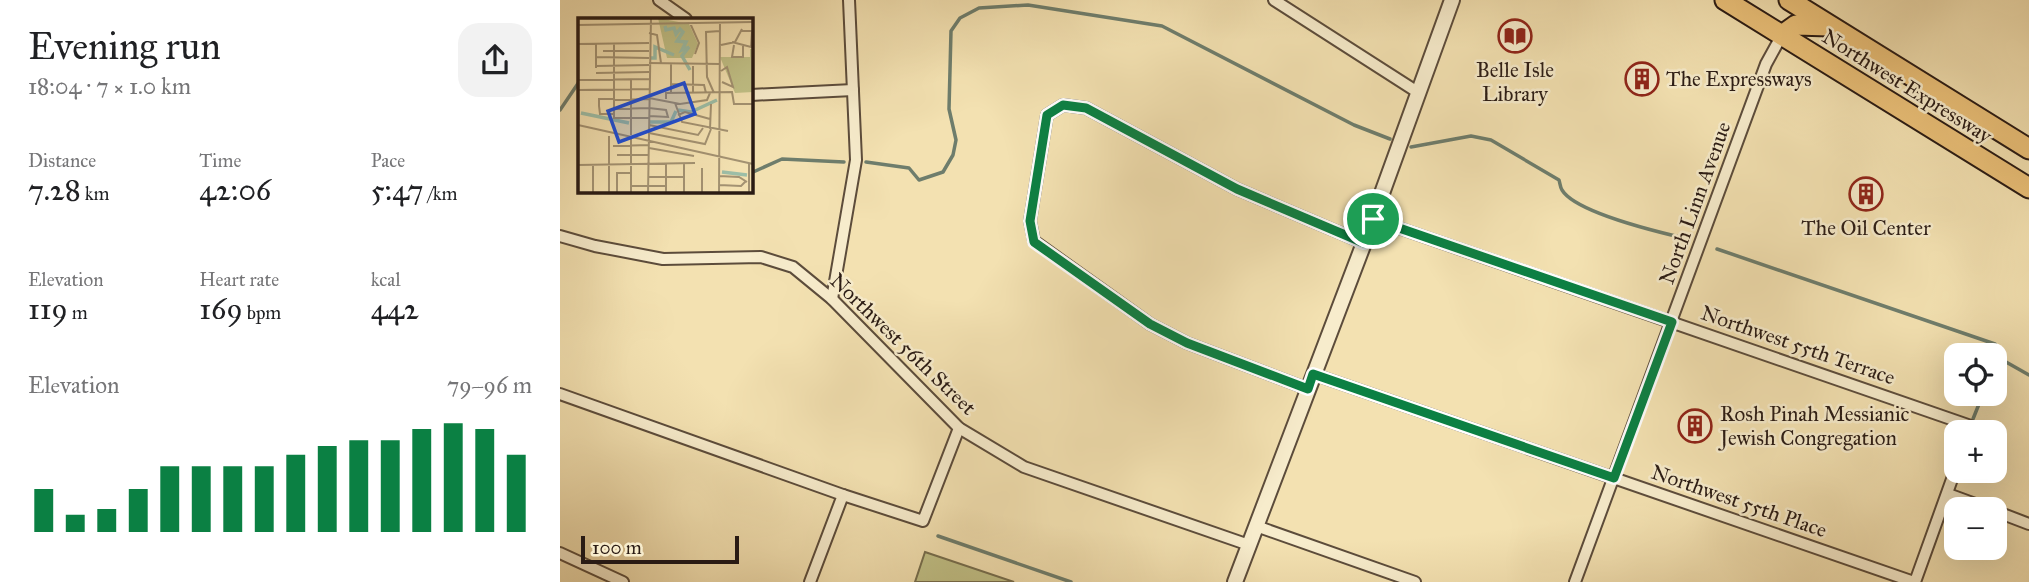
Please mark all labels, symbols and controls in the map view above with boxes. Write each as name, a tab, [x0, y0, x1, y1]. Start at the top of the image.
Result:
library icon: Belle Isle Library	[1496, 17, 1534, 55]
inset map	[578, 18, 752, 192]
text: Evening run	[28, 23, 221, 69]
button: share	[458, 23, 532, 97]
street label: Northwest Expressway	[1817, 23, 1998, 149]
place label: Belle Isle Library	[1476, 57, 1554, 107]
building icon: The Expressways	[1623, 60, 1661, 98]
place label: The Expressways	[1666, 66, 1812, 92]
text: 18:04 · 7 × 1.0 km	[28, 72, 191, 100]
street label: North Linn Avenue	[1654, 118, 1737, 288]
text: Distance	[28, 149, 96, 172]
text: Time	[199, 149, 241, 172]
text: Pace	[371, 149, 405, 172]
text: 7.28	[28, 172, 81, 208]
text: 42:06	[199, 172, 271, 208]
text: 5:47	[371, 172, 424, 208]
building icon: The Oil Center	[1847, 175, 1885, 213]
text: km	[81, 182, 110, 205]
text: /km	[424, 182, 458, 205]
pin	[1343, 189, 1403, 249]
icon: arrive	[1354, 200, 1392, 238]
place label: The Oil Center	[1801, 215, 1931, 241]
text: Elevation	[28, 268, 103, 291]
text: Heart rate	[199, 268, 279, 291]
text: kcal	[371, 268, 401, 291]
street label: Northwest 56th Street	[825, 268, 982, 421]
text: 119	[28, 291, 68, 327]
text: 169	[199, 291, 243, 327]
text: 442	[371, 291, 419, 327]
street label: Northwest 55th Terrace	[1698, 300, 1899, 391]
text: m	[68, 301, 88, 324]
text: bpm	[243, 301, 281, 324]
map controls	[1944, 343, 2007, 560]
button: locate	[1944, 343, 2007, 406]
text: Elevation	[28, 371, 119, 399]
text: 79–96 m	[447, 371, 532, 399]
place label: Rosh Pinah Messianic Jewish Congregation	[1718, 401, 1910, 451]
building icon: Rosh Pinah Messianic Jewish Congregation	[1676, 407, 1714, 445]
button: +	[1944, 420, 2007, 483]
street label: Northwest 55th Place	[1648, 459, 1831, 543]
button: −	[1944, 497, 2007, 560]
scale bar	[581, 533, 738, 565]
text: 100 m	[592, 536, 642, 559]

